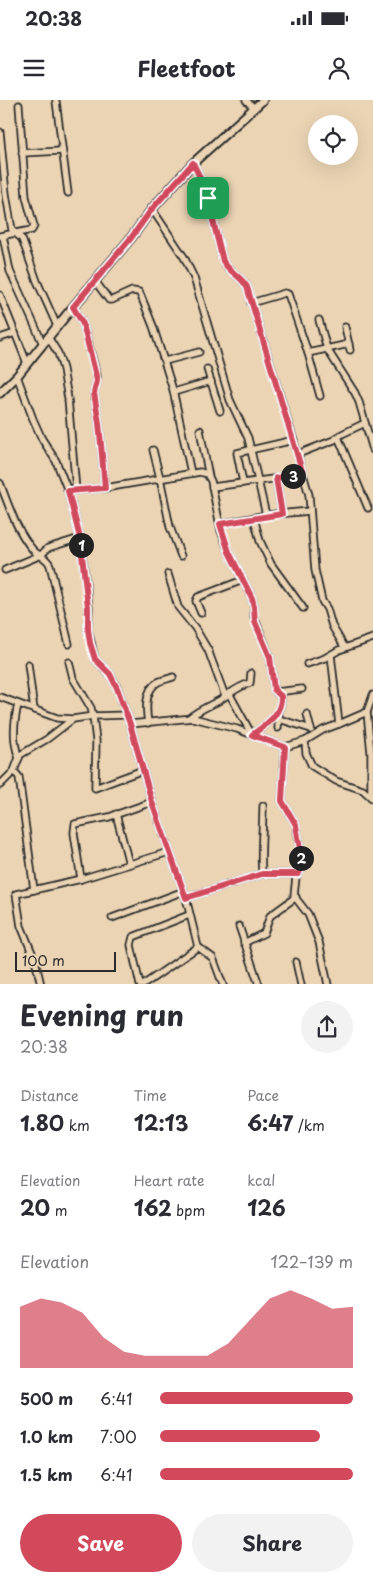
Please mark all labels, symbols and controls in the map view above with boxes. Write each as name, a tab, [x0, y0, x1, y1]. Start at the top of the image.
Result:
text: 20:38	[25, 4, 82, 32]
text: Fleetfoot	[137, 51, 236, 84]
icon: menu	[20, 54, 48, 82]
icon: person	[325, 54, 353, 82]
map controls	[308, 115, 358, 165]
button: locate	[308, 115, 358, 165]
pin	[187, 177, 229, 219]
icon: arrive	[194, 184, 222, 212]
pin: 3	[280, 464, 306, 488]
text: 3	[289, 466, 298, 487]
pin: 1	[68, 532, 94, 558]
text: 1	[78, 535, 85, 556]
pin: 2	[288, 846, 314, 870]
text: 2	[297, 848, 306, 869]
scale bar	[15, 949, 116, 973]
text: 100 m	[22, 950, 65, 971]
text: Evening run	[20, 993, 184, 1036]
button: share	[301, 1001, 353, 1053]
text: 20:38	[20, 1034, 68, 1058]
text: Distance	[20, 1085, 79, 1106]
text: Time	[134, 1085, 167, 1106]
text: Pace	[247, 1085, 279, 1106]
text: 1.80	[20, 1106, 64, 1138]
text: 12:13	[134, 1106, 188, 1138]
text: 6:47	[247, 1106, 293, 1138]
text: km	[64, 1115, 90, 1136]
text: /km	[293, 1115, 325, 1136]
text: Elevation	[20, 1170, 80, 1191]
text: Heart rate	[134, 1170, 204, 1191]
text: kcal	[247, 1170, 275, 1191]
text: 20	[20, 1191, 50, 1223]
text: 162	[134, 1191, 172, 1223]
text: 126	[247, 1191, 286, 1223]
text: m	[50, 1200, 67, 1221]
text: bpm	[172, 1200, 205, 1221]
text: Elevation	[20, 1249, 89, 1273]
text: 122–139 m	[271, 1249, 353, 1273]
text: 500 m	[20, 1386, 73, 1410]
text: 6:41	[100, 1386, 133, 1410]
text: 1.0 km	[20, 1424, 73, 1448]
text: 7:00	[100, 1424, 137, 1448]
text: 1.5 km	[20, 1462, 73, 1486]
text: 6:41	[100, 1462, 133, 1486]
button: Save	[20, 1514, 182, 1572]
button: Share	[192, 1514, 353, 1572]

